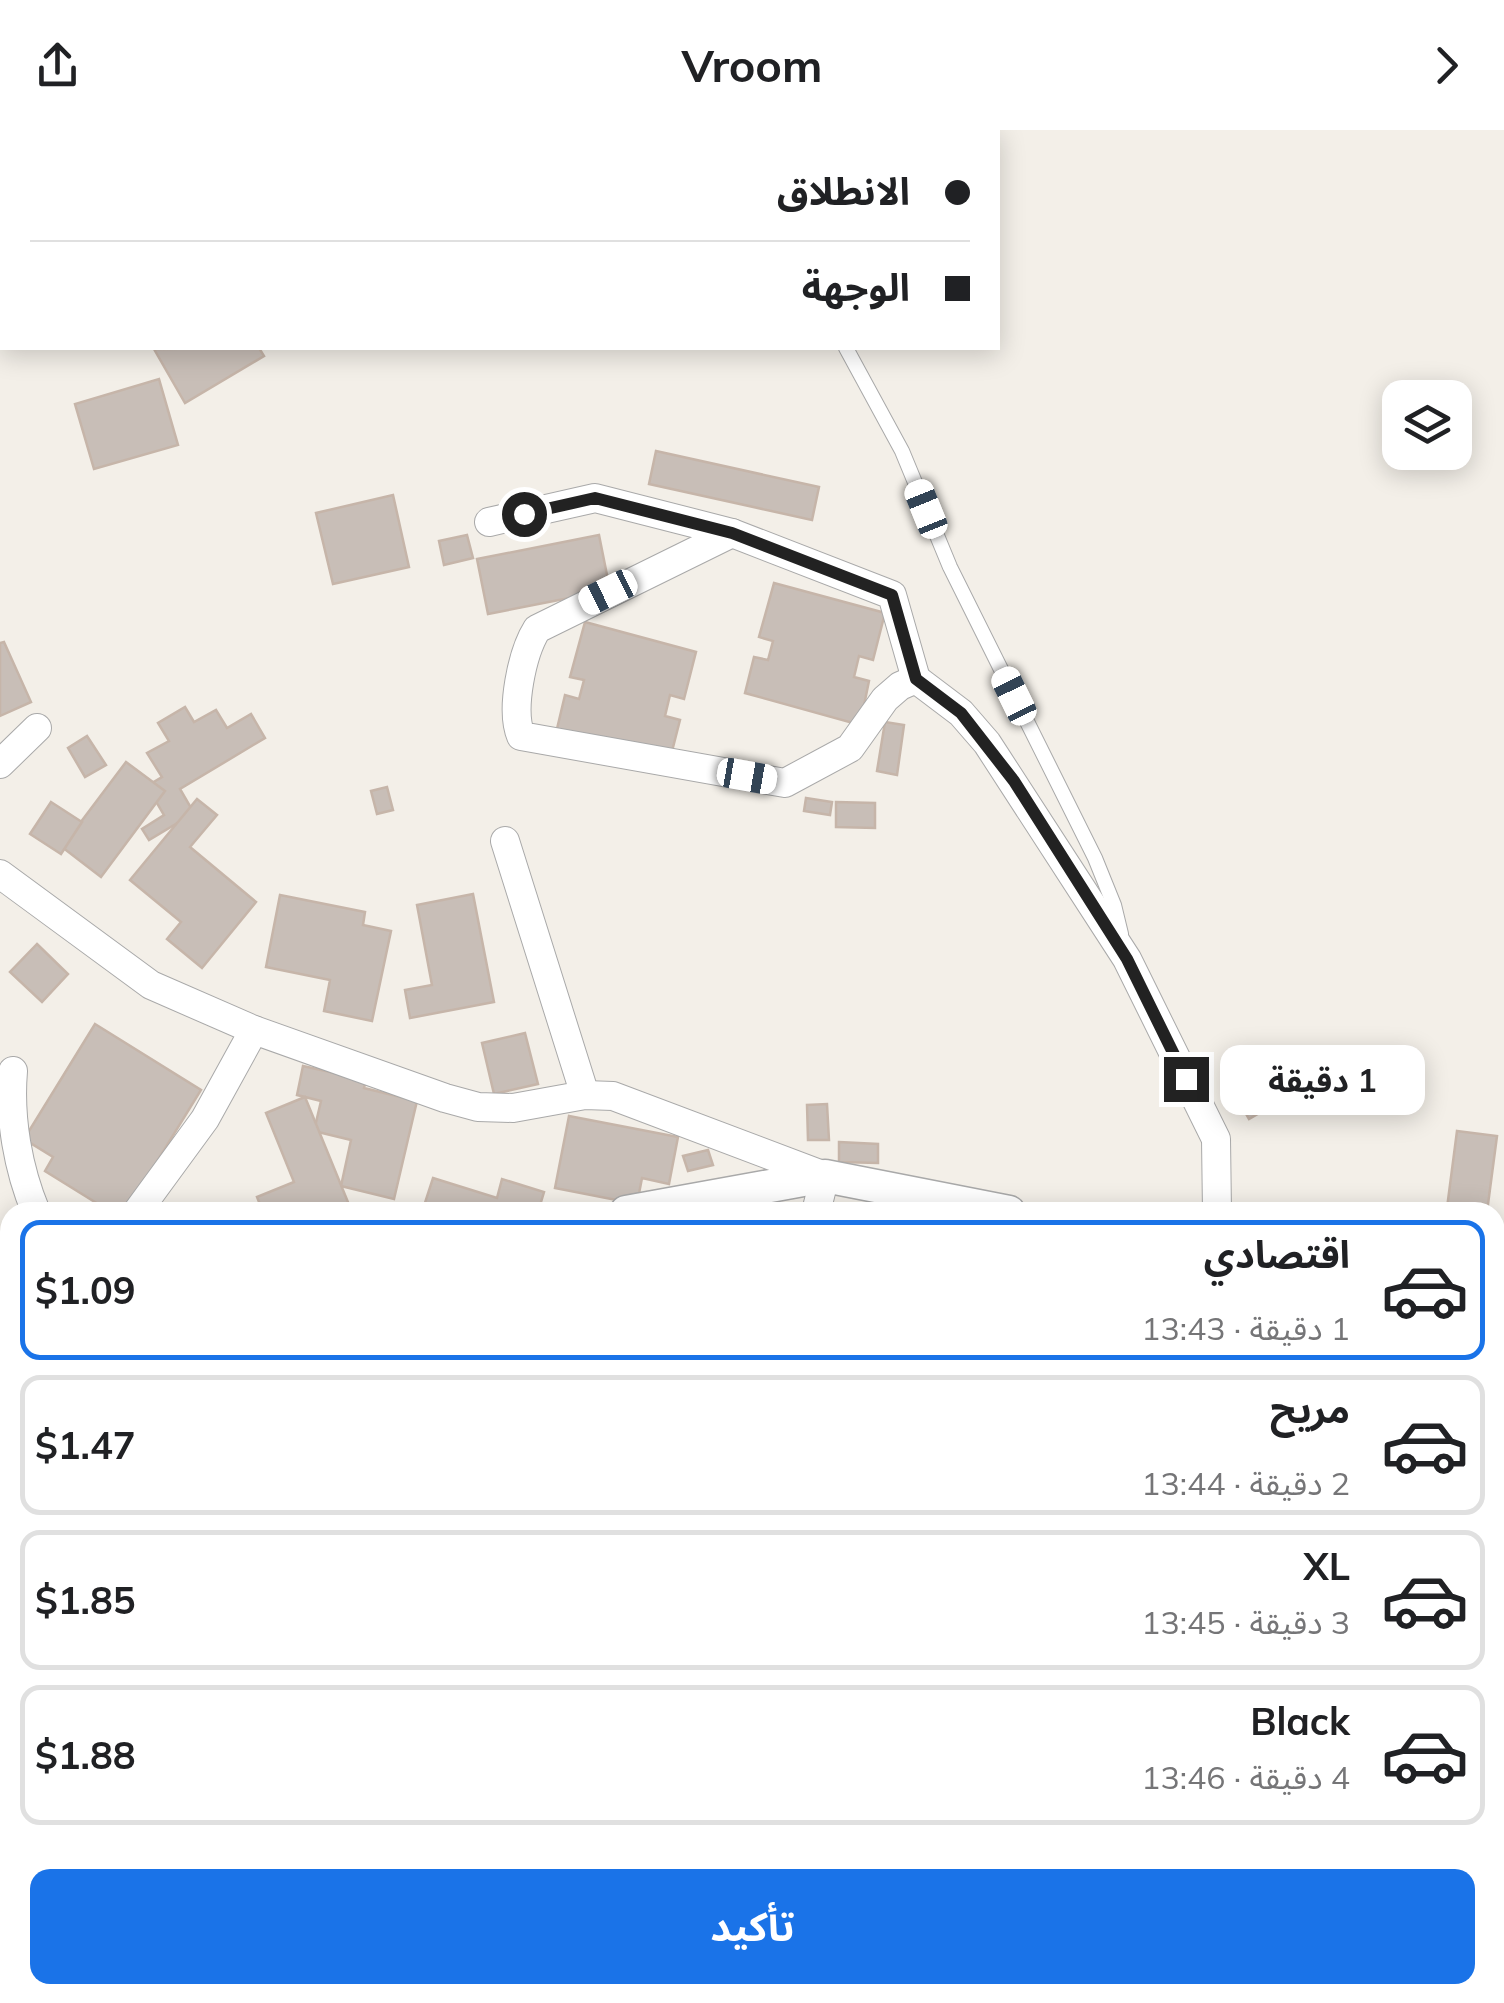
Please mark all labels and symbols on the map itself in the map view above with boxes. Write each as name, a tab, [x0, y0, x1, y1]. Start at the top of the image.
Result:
car	[901, 476, 951, 542]
route start	[502, 492, 547, 537]
car	[574, 565, 642, 619]
car	[987, 662, 1041, 730]
car	[715, 756, 779, 796]
callout: 1 دقيقة	[1221, 1044, 1426, 1114]
route end	[1164, 1057, 1209, 1102]

